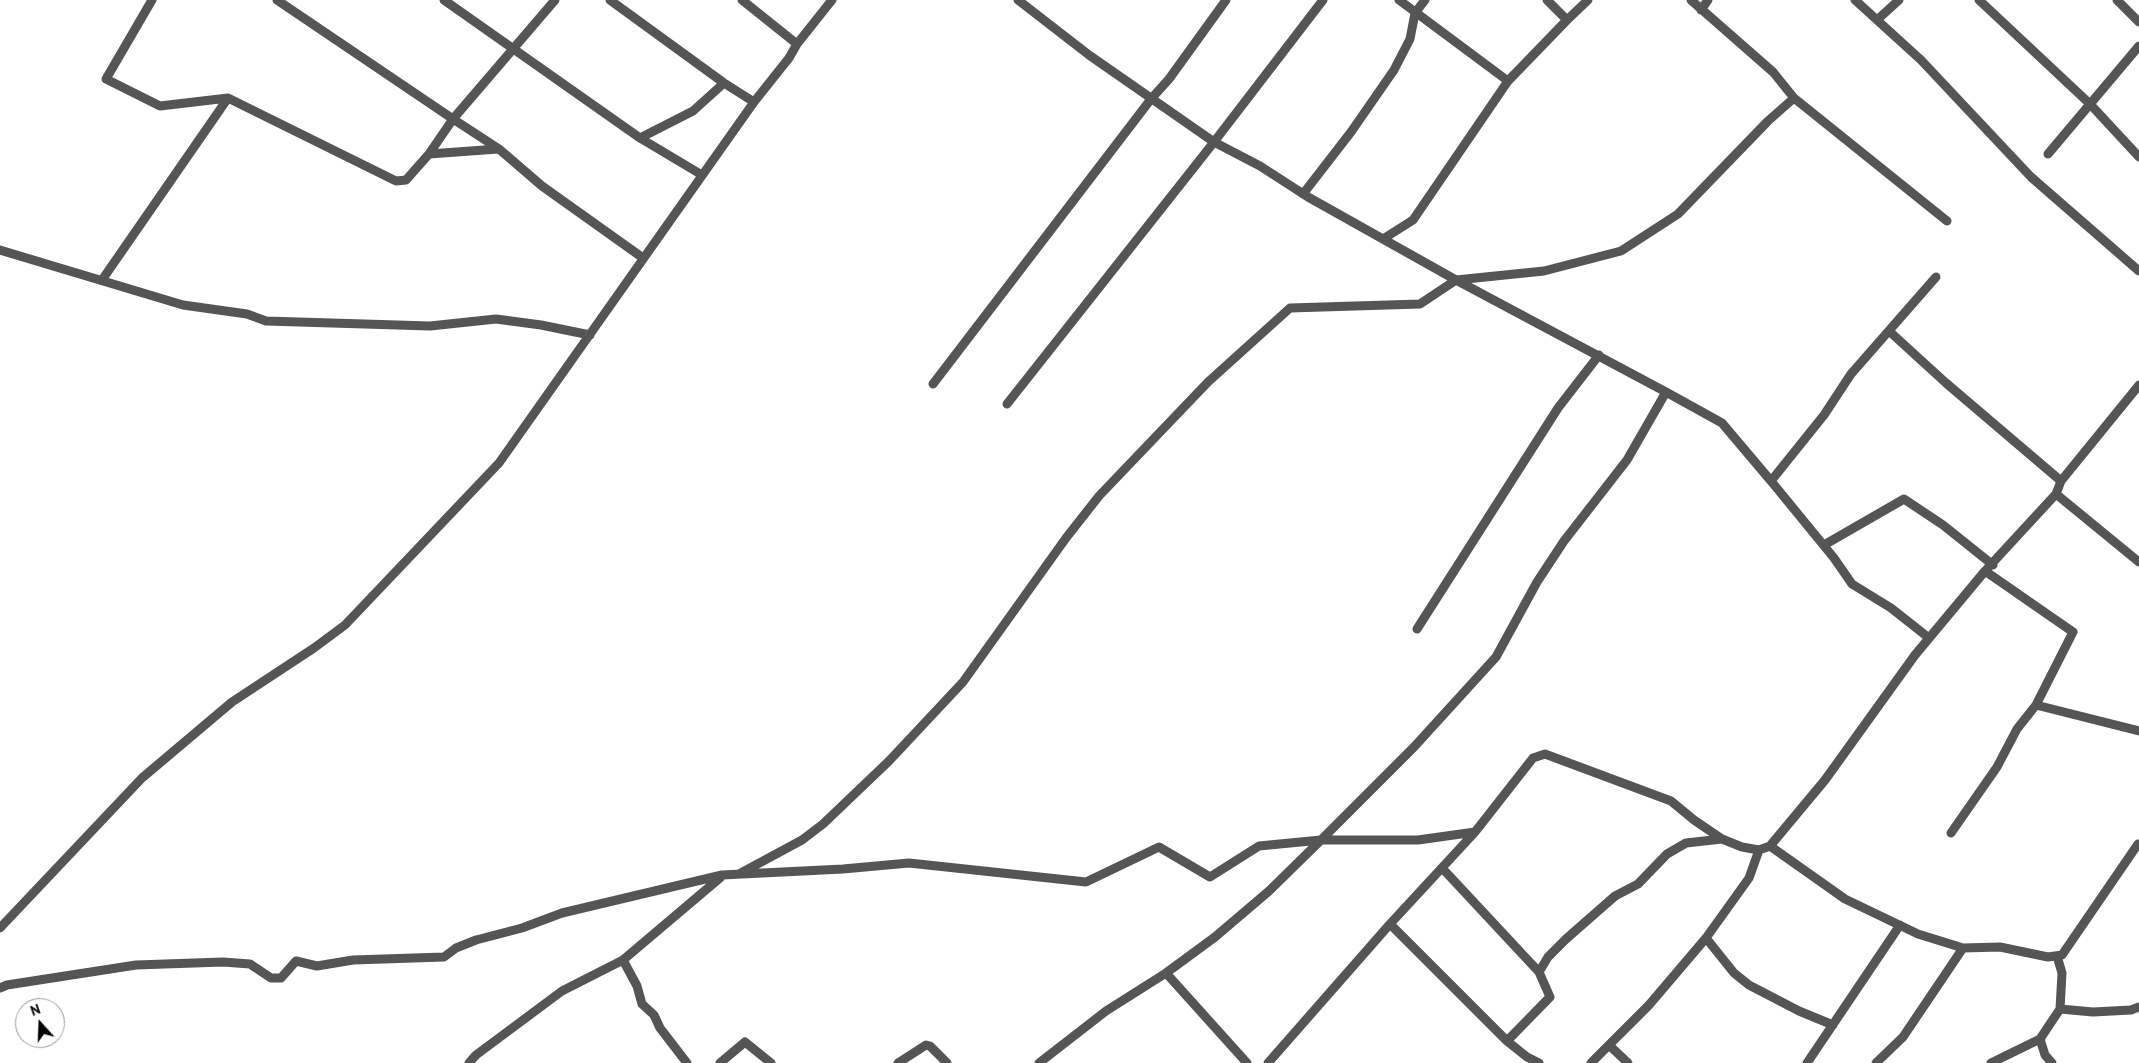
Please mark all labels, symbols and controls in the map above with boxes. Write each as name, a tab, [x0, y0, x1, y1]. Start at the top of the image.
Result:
north arrow	[15, 998, 65, 1048]
text: N	[28, 1000, 43, 1020]

